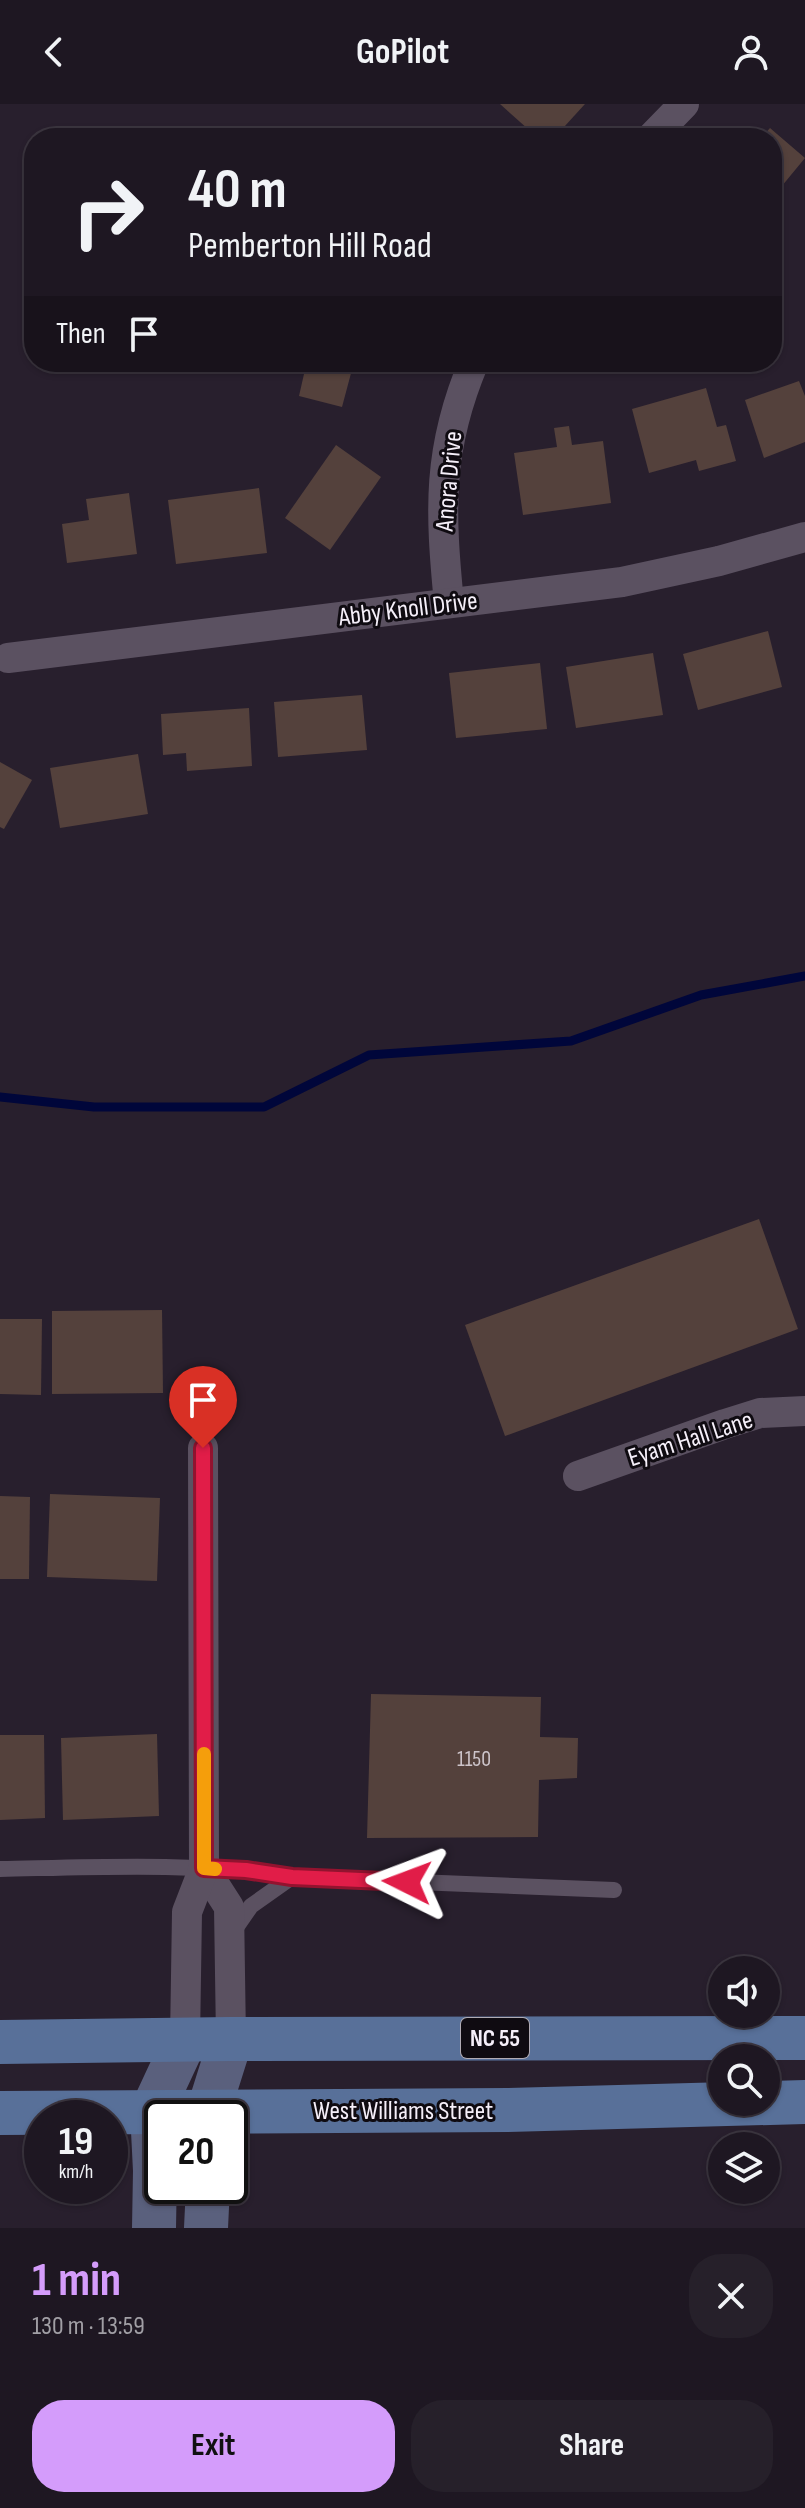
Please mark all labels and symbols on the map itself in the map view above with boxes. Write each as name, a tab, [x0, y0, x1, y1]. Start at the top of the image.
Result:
street label: Anora Drive	[430, 430, 469, 533]
street label: Abby Knoll Drive	[336, 586, 479, 634]
pin	[169, 1366, 237, 1448]
street label: Eyam Hall Lane	[624, 1405, 757, 1474]
house number: 1150	[457, 1746, 491, 1773]
position arrow	[365, 1840, 449, 1924]
road number: NC 55	[461, 2018, 529, 2058]
street label: West Williams Street	[313, 2096, 493, 2127]
speed limit sign: 20	[144, 2100, 248, 2204]

